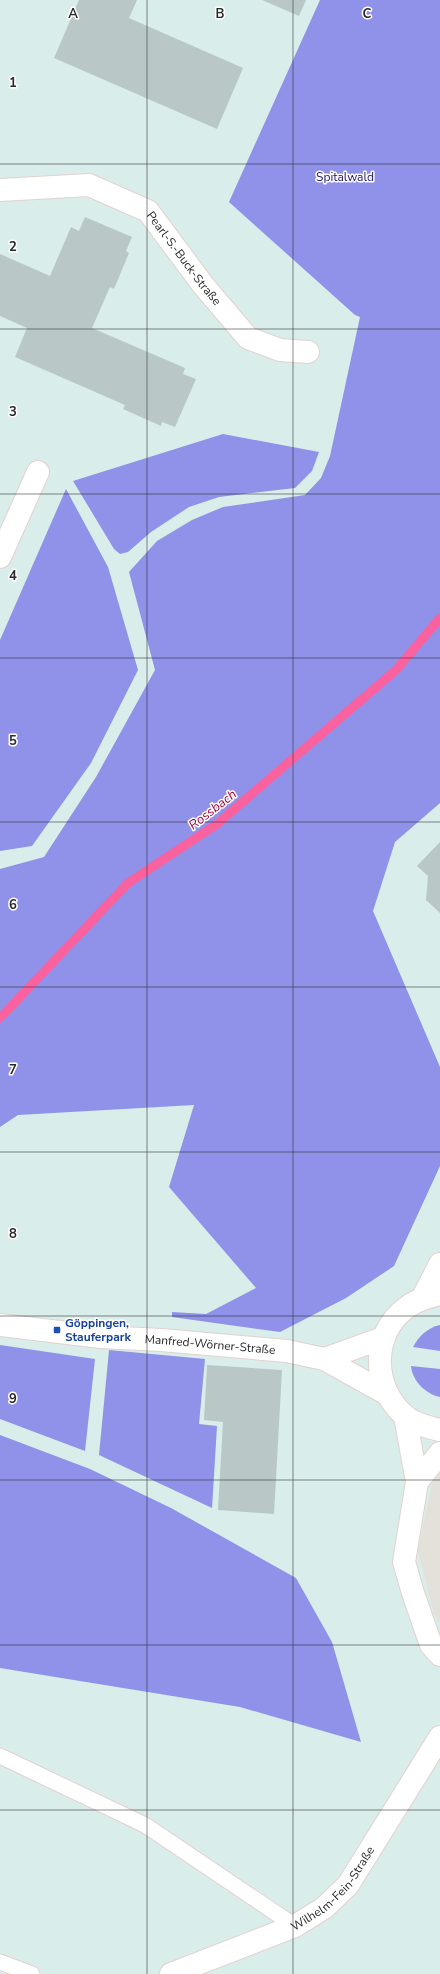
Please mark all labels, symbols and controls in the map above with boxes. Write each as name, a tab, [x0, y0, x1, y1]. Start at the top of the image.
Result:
text: A	[68, 5, 78, 23]
text: B	[216, 5, 225, 23]
text: C	[363, 5, 372, 23]
text: 1	[9, 74, 17, 92]
park label: Spitalwald	[316, 169, 374, 185]
street label: Pearl-S.-Buck-Straße	[143, 208, 225, 309]
text: 2	[9, 238, 17, 256]
text: 3	[9, 403, 17, 421]
text: 4	[9, 567, 17, 585]
text: 5	[9, 732, 17, 750]
water label: Rossbach	[185, 785, 240, 834]
text: 6	[9, 896, 17, 914]
text: 7	[9, 1061, 17, 1079]
text: 8	[9, 1225, 17, 1243]
place label: Göppingen, Stauferpark	[65, 1315, 132, 1345]
marker: Göppingen, Stauferpark	[52, 1325, 62, 1335]
street label: Manfred-Wörner-Straße	[144, 1331, 276, 1358]
text: 9	[9, 1390, 17, 1408]
street label: Wilhelm-Fein-Straße	[288, 1843, 378, 1935]

